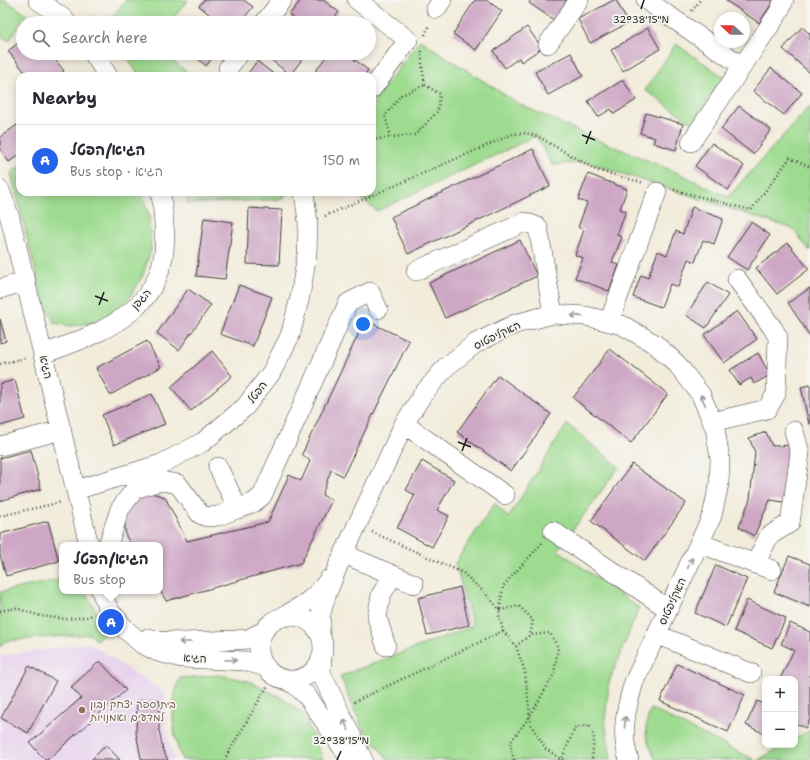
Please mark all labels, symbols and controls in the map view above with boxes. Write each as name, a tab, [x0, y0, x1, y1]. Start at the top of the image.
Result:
north arrow	[714, 12, 750, 48]
text: 32°38'15"N	[613, 13, 669, 26]
search box	[16, 16, 376, 60]
icon: search	[30, 27, 52, 49]
text: Search here	[62, 28, 148, 48]
text: Nearby	[32, 87, 97, 109]
text: הגיא/הפטל	[70, 140, 145, 160]
text: A	[40, 152, 50, 169]
text: 150 m	[322, 152, 360, 169]
text: Bus stop · הגיא	[70, 163, 163, 180]
street label: הגפן	[128, 286, 155, 313]
one-way arrow	[571, 312, 584, 319]
your location	[353, 314, 373, 334]
street label: האקליפטוס	[471, 318, 523, 353]
street label: הגיא	[36, 354, 55, 380]
street label: הפטל	[244, 378, 271, 407]
one-way arrow	[698, 395, 706, 407]
popup	[59, 542, 163, 594]
text: הגיא/הפטל	[73, 549, 149, 569]
one-way arrow	[687, 558, 694, 570]
text: Bus stop	[73, 571, 126, 588]
street label: האקליפטוס	[655, 575, 690, 627]
pin: A	[98, 607, 124, 637]
one-way arrow	[179, 638, 192, 646]
street label: הגיא	[183, 650, 207, 667]
one-way arrow	[224, 657, 237, 664]
map controls	[762, 676, 798, 748]
button: +	[762, 676, 798, 712]
place label: בית ספר יצחק נבון למדעים ואמנויות	[89, 697, 176, 725]
marker: בית ספר יצחק נבון למדעים ואמנויות	[77, 705, 87, 715]
button: −	[762, 712, 798, 748]
one-way arrow	[621, 716, 628, 729]
one-way arrow	[342, 719, 350, 731]
text: 32°38'15"N	[313, 734, 369, 747]

